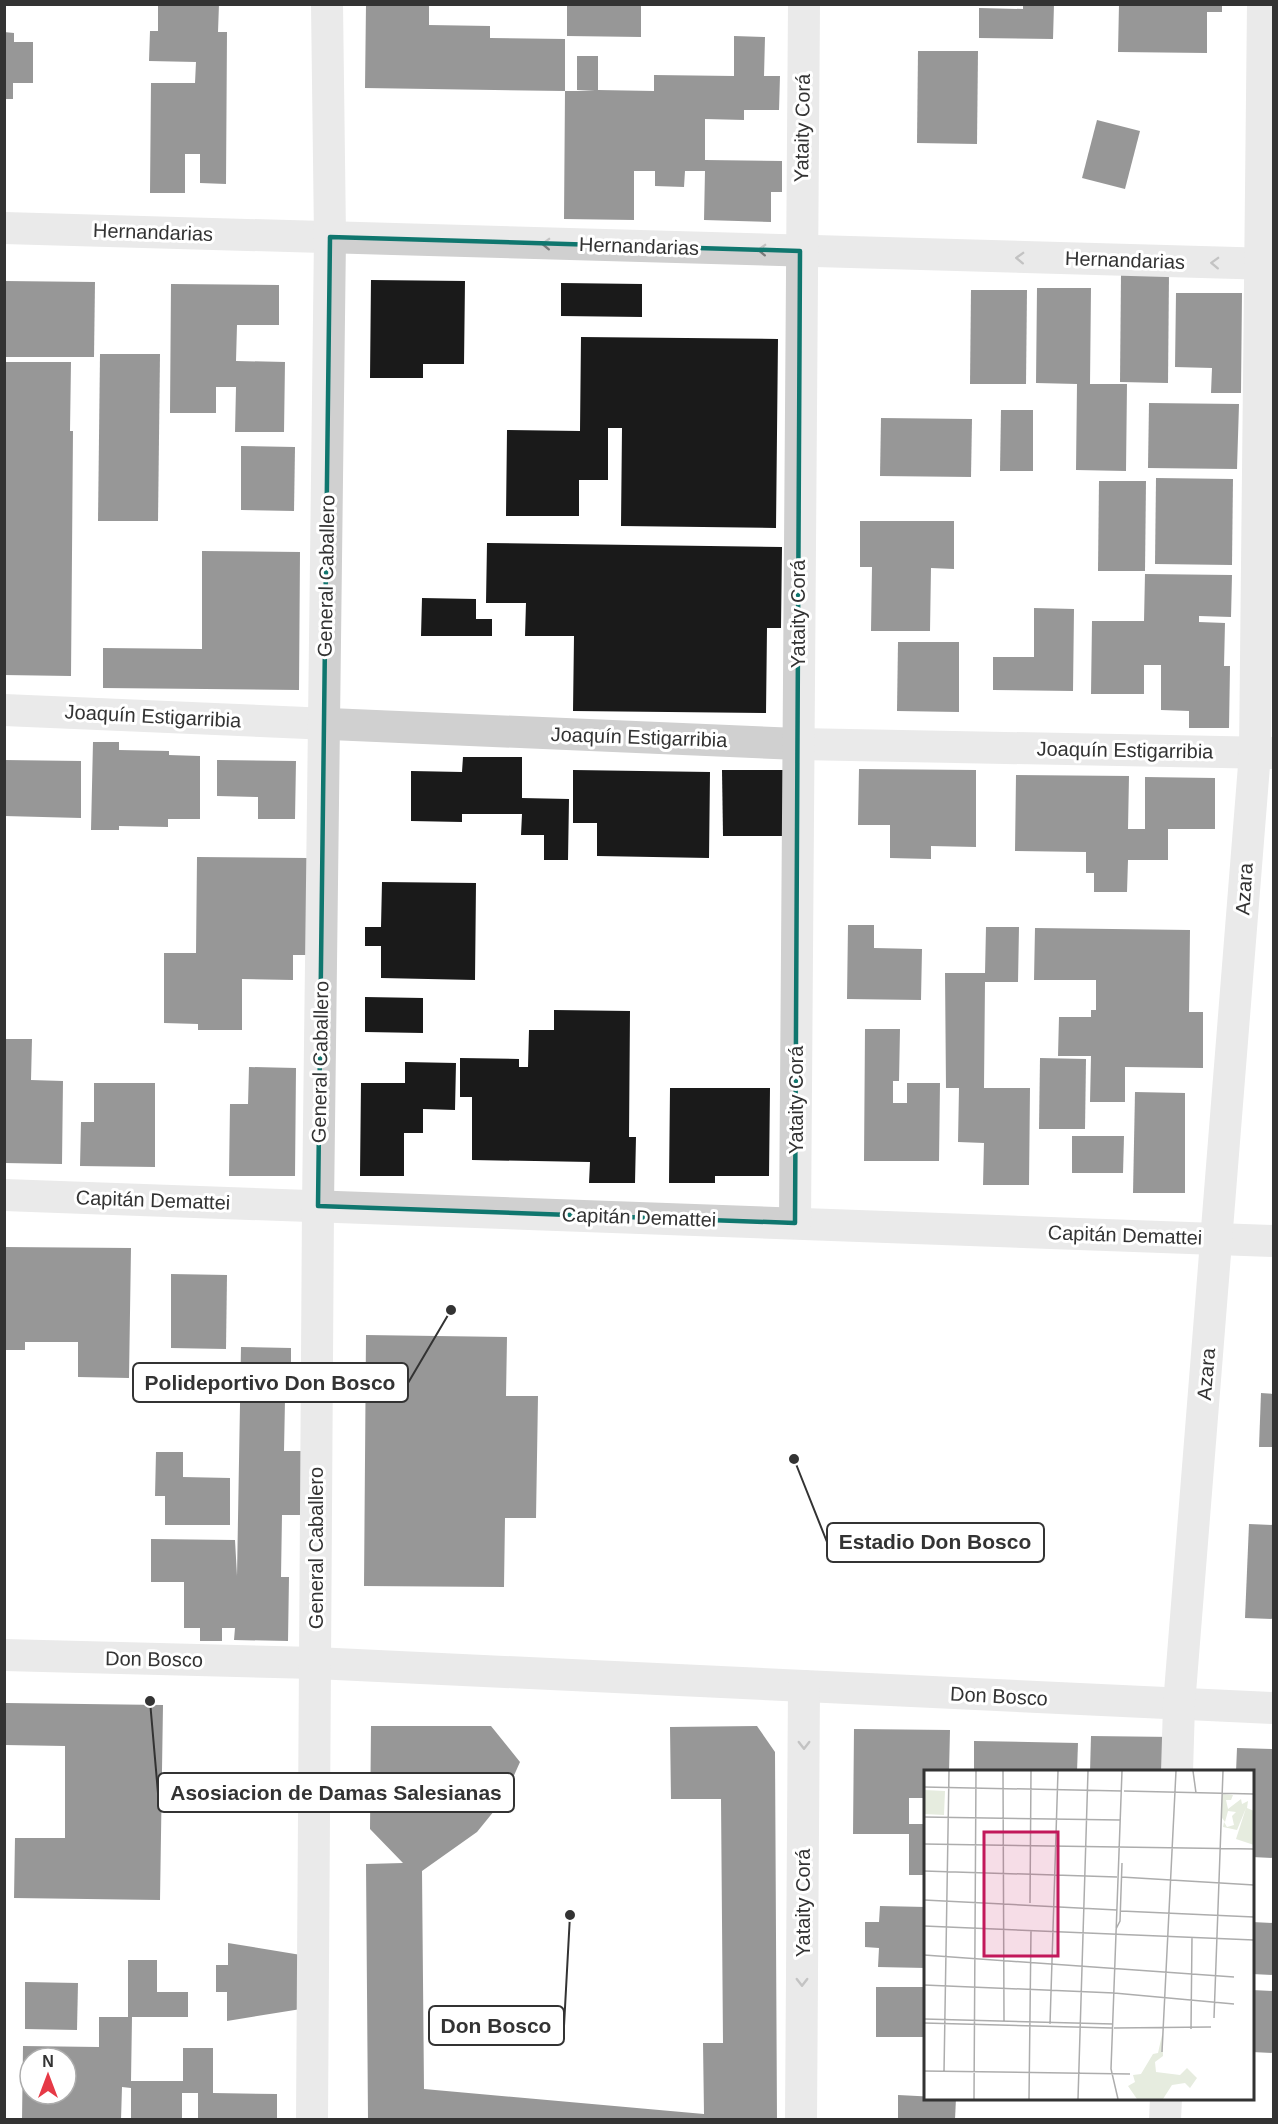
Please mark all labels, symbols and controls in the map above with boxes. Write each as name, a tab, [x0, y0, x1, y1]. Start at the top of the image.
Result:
street label: Yataity Corá	[790, 73, 814, 182]
street label: Hernandarias	[93, 219, 213, 245]
street label: Hernandarias	[579, 233, 699, 259]
one-way arrow	[542, 237, 551, 250]
one-way arrow	[758, 244, 767, 256]
street label: Hernandarias	[1065, 247, 1185, 273]
one-way arrow	[1016, 251, 1025, 264]
one-way arrow	[1211, 257, 1220, 269]
street label: General Caballero	[314, 495, 338, 657]
street label: Yataity Corá	[787, 559, 809, 668]
street label: Joaquín Estigarribia	[64, 700, 243, 732]
street label: Joaquín Estigarribia	[550, 723, 729, 751]
street label: Joaquín Estigarribia	[1036, 737, 1214, 763]
street label: Azara	[1231, 861, 1257, 916]
street label: General Caballero	[308, 981, 332, 1143]
street label: Yataity Corá	[785, 1045, 807, 1154]
street label: Capitán Demattei	[75, 1186, 231, 1214]
street label: Capitán Demattei	[561, 1203, 717, 1231]
street label: Capitán Demattei	[1047, 1221, 1203, 1249]
street label: Azara	[1193, 1346, 1219, 1401]
callout: Polideportivo Don Bosco	[133, 1363, 408, 1402]
text: Polideportivo Don Bosco	[145, 1371, 395, 1394]
street label: General Caballero	[305, 1467, 327, 1629]
callout: Estadio Don Bosco	[827, 1523, 1044, 1562]
text: Estadio Don Bosco	[839, 1530, 1031, 1553]
street label: Don Bosco	[105, 1647, 203, 1671]
street label: Don Bosco	[950, 1682, 1048, 1710]
one-way arrow	[798, 1740, 810, 1749]
inset map	[924, 1770, 1254, 2100]
callout: Asosiacion de Damas Salesianas	[158, 1773, 514, 1812]
text: Asosiacion de Damas Salesianas	[170, 1781, 502, 1804]
street label: Yataity Corá	[792, 1848, 814, 1957]
one-way arrow	[796, 1977, 808, 1986]
callout: Don Bosco	[429, 2006, 564, 2045]
text: Don Bosco	[441, 2014, 551, 2037]
north arrow	[18, 2046, 78, 2106]
text: N	[42, 2053, 54, 2070]

